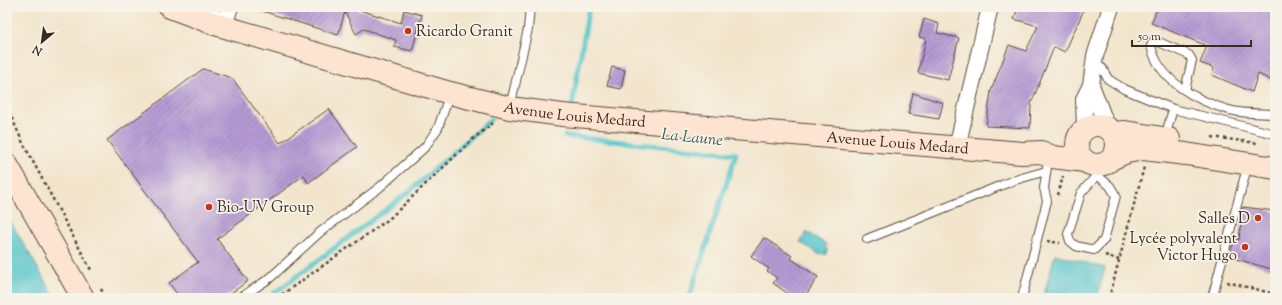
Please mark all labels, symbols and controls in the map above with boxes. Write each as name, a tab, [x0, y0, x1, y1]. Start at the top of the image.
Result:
north arrow	[22, 22, 62, 62]
place label: Ricardo Granit	[416, 22, 513, 43]
scale bar	[1132, 22, 1251, 48]
marker: Ricardo Granit	[403, 26, 413, 36]
text: 50 m	[1137, 28, 1161, 46]
text: N	[30, 41, 46, 59]
street label: Avenue Louis Medard	[501, 98, 647, 134]
water label: La Laune	[660, 124, 724, 153]
street label: Avenue Louis Medard	[826, 128, 970, 161]
place label: Bio-UV Group	[217, 198, 314, 219]
marker: Bio-UV Group	[204, 202, 214, 212]
place label: Salles D	[1198, 209, 1250, 230]
marker: Salles D	[1253, 213, 1263, 223]
place label: Lycée polyvalent Victor Hugo	[1130, 229, 1237, 267]
marker: Lycée polyvalent Victor Hugo	[1240, 242, 1250, 252]

